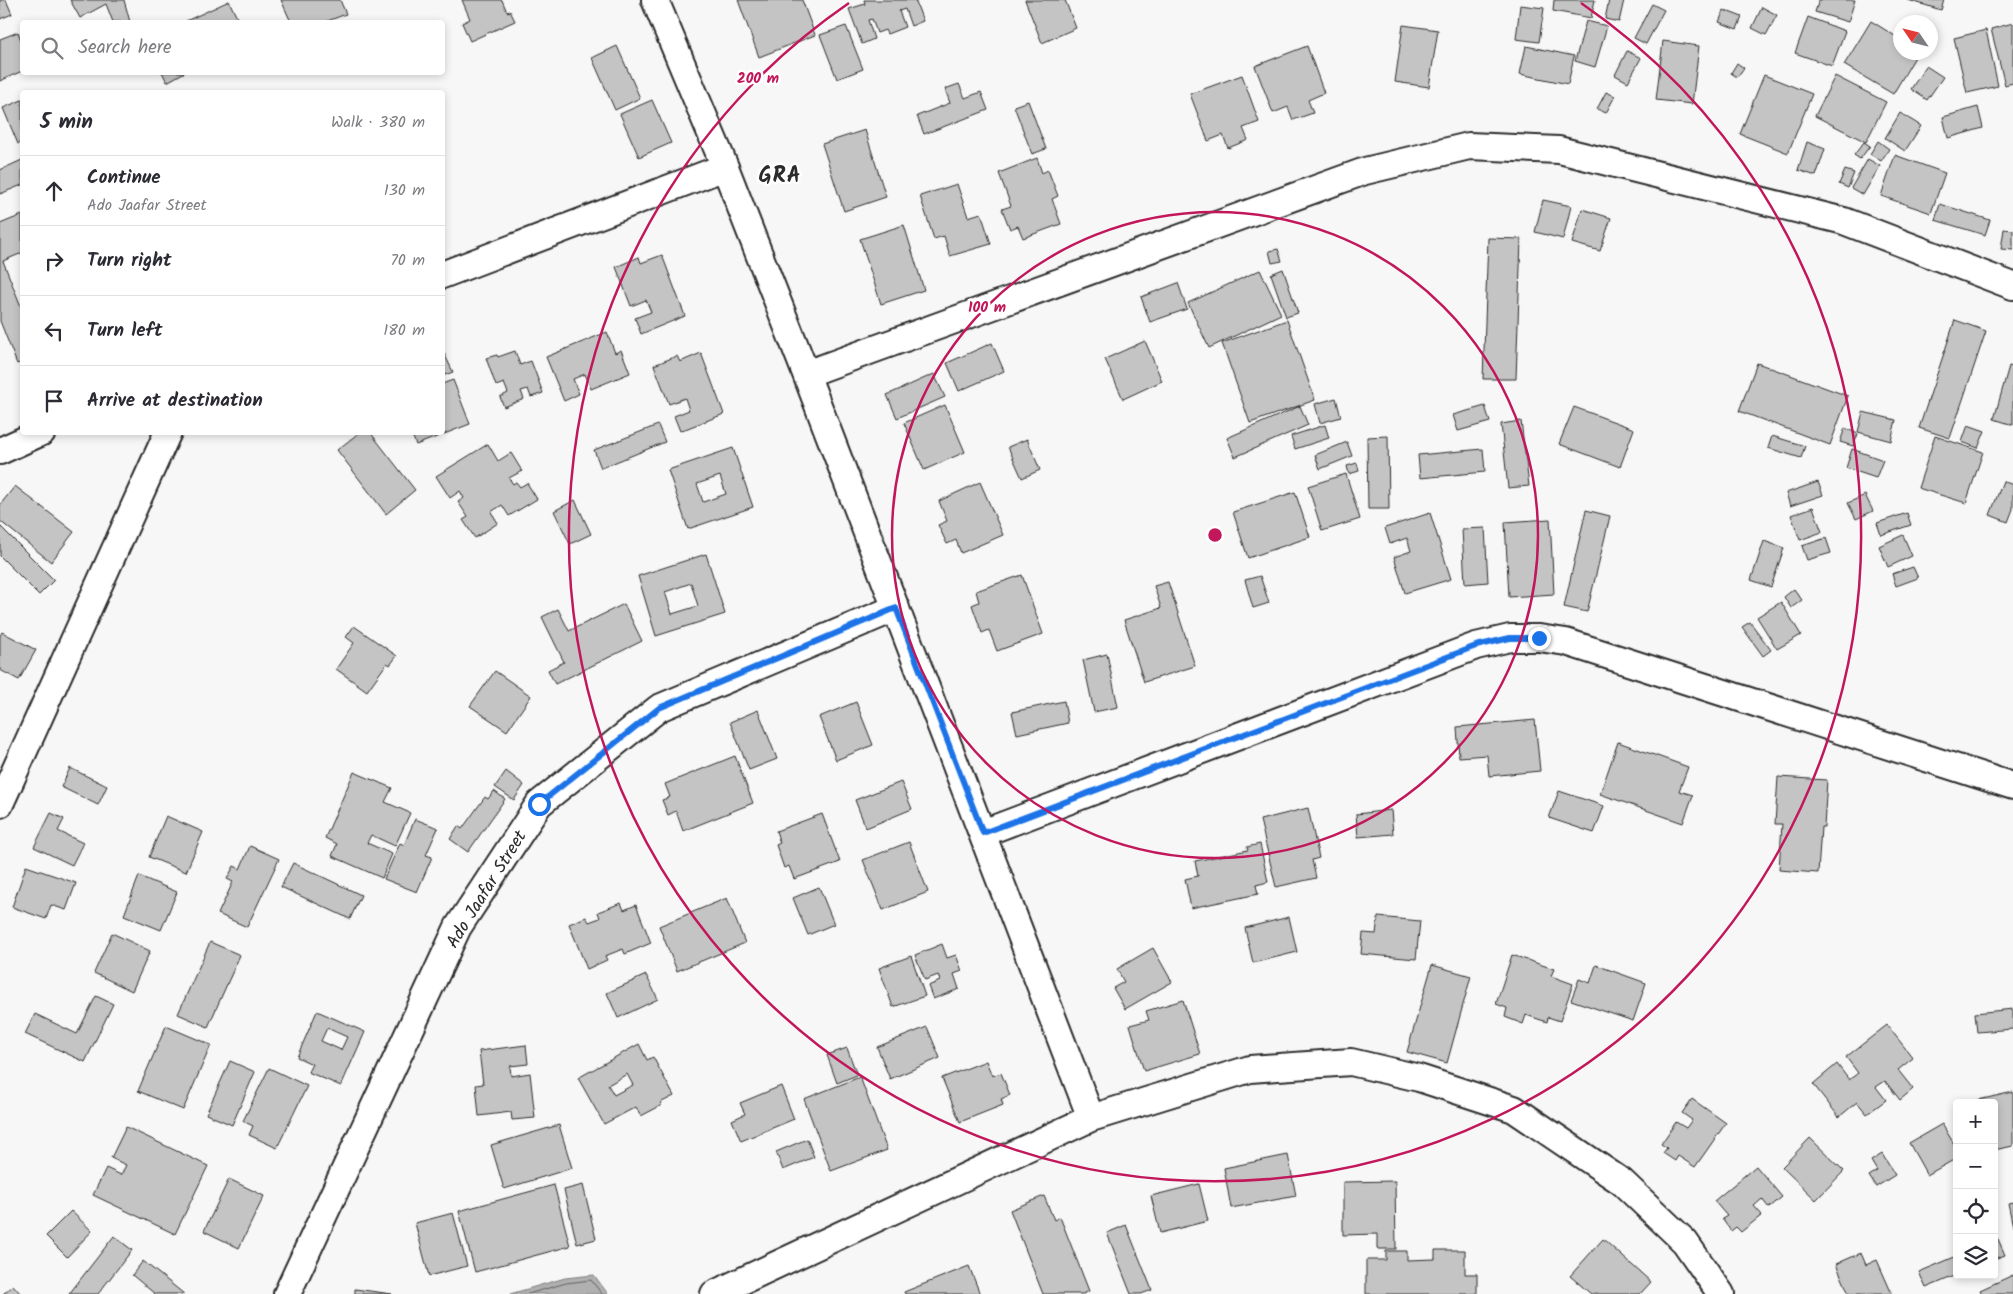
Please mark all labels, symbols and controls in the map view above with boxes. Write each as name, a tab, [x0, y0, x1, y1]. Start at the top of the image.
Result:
north arrow	[1893, 15, 1938, 60]
search box	[20, 20, 445, 75]
text: Search here	[78, 33, 172, 63]
icon: search	[38, 34, 66, 62]
text: 200 m	[737, 67, 779, 91]
text: 5 min	[40, 106, 93, 139]
text: Walk · 380 m	[331, 110, 425, 135]
district label: GRA	[758, 159, 802, 194]
text: Continue	[87, 163, 160, 193]
icon: ahead	[40, 177, 68, 205]
text: 130 m	[384, 178, 425, 203]
text: Ado Jaafar Street	[87, 193, 207, 218]
text: Turn right	[87, 246, 172, 276]
icon: right	[40, 247, 68, 275]
text: 70 m	[390, 248, 425, 273]
text: 100 m	[968, 296, 1006, 320]
text: Turn left	[87, 316, 162, 346]
icon: left	[40, 317, 68, 345]
text: 180 m	[383, 318, 425, 343]
text: Arrive at destination	[87, 386, 263, 416]
icon: arrive	[40, 387, 68, 415]
centre of rings	[1206, 526, 1224, 544]
route end	[1528, 627, 1551, 650]
route start	[528, 793, 551, 816]
street label: Ado Jaafar Street	[439, 824, 536, 955]
map controls	[1953, 1099, 1998, 1279]
button: +	[1953, 1099, 1998, 1144]
button: −	[1953, 1144, 1998, 1189]
button: locate	[1953, 1189, 1998, 1234]
button: layers	[1953, 1234, 1998, 1279]

